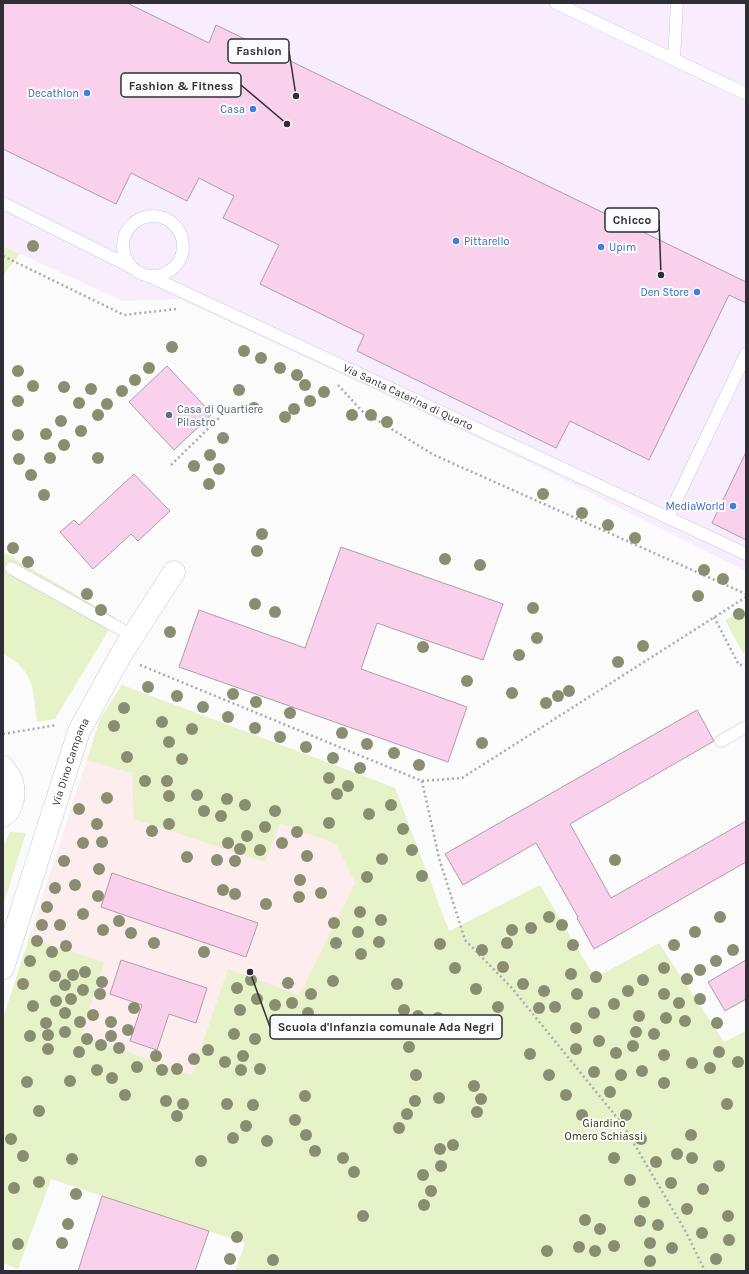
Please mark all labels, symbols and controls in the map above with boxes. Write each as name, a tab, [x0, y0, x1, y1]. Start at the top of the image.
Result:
callout: Fashion	[228, 39, 289, 63]
text: Fashion	[236, 44, 282, 58]
callout: Fashion & Fitness	[121, 73, 241, 97]
text: Fashion & Fitness	[129, 79, 233, 93]
place label: Decathlon	[28, 87, 79, 100]
marker: Decathlon	[82, 88, 92, 98]
place label: Casa	[220, 103, 245, 116]
marker: Casa	[248, 104, 258, 114]
callout: Chicco	[605, 208, 659, 232]
text: Chicco	[613, 213, 651, 227]
place label: Pittarello	[464, 235, 510, 248]
marker: Pittarello	[451, 236, 461, 246]
place label: Upim	[609, 241, 636, 254]
marker: Upim	[596, 242, 606, 252]
place label: Den Store	[640, 286, 689, 299]
marker: Den Store	[692, 287, 702, 297]
street label: Via Santa Caterina di Quarto	[341, 361, 475, 433]
place label: Casa di Quartiere Pilastro	[177, 403, 264, 429]
marker: Casa di Quartiere Pilastro	[164, 410, 174, 420]
place label: MediaWorld	[665, 500, 725, 513]
marker: MediaWorld	[728, 501, 738, 511]
street label: Via Dino Campana	[49, 715, 92, 807]
callout: Scuola d'Infanzia comunale Ada Negri	[270, 1015, 502, 1039]
text: Scuola d'Infanzia comunale Ada Negri	[278, 1020, 494, 1034]
park label: Giardino Omero Schiassi	[565, 1117, 643, 1143]

